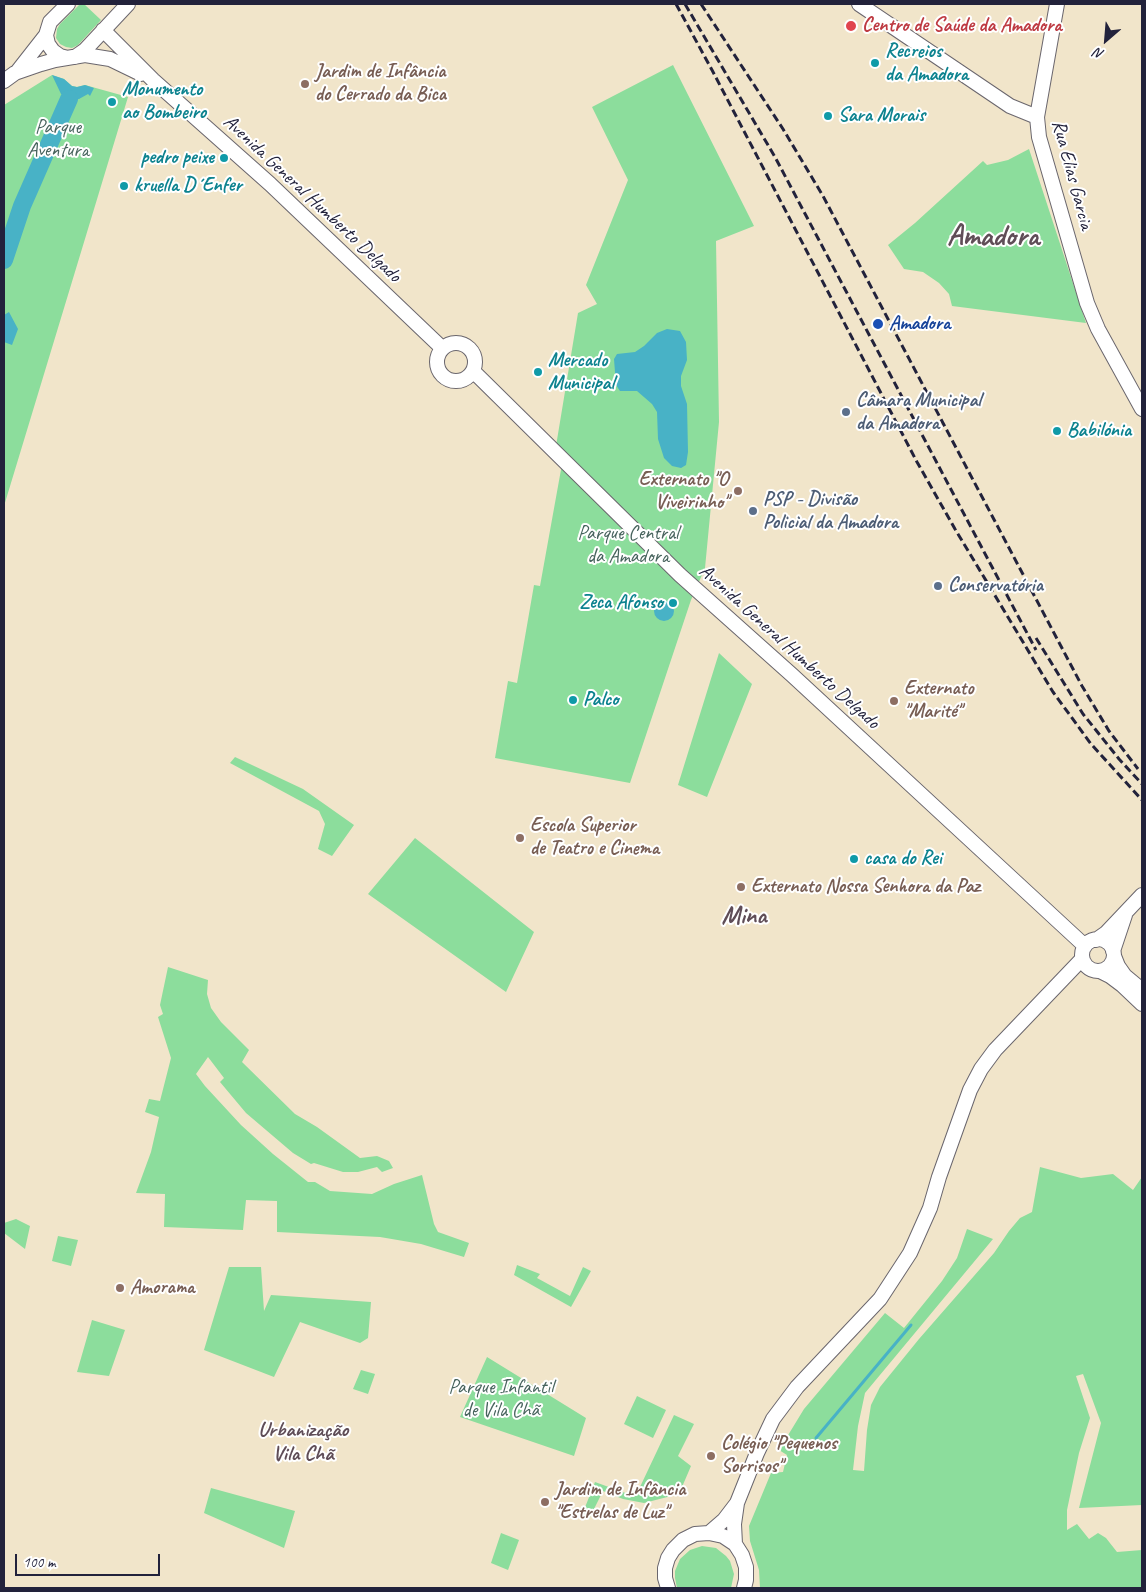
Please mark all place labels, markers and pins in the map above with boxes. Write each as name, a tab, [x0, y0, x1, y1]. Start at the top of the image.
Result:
place label: Centro de Saúde da Amadora	[862, 14, 1062, 38]
marker: Centro de Saúde da Amadora	[844, 19, 858, 33]
place label: Recreios da Amadora	[885, 40, 968, 87]
marker: Recreios da Amadora	[869, 57, 881, 69]
place label: Jardim de Infância do Cerrado da Bica	[315, 60, 446, 107]
place label: Monumento ao Bombeiro	[122, 78, 206, 125]
marker: Jardim de Infância do Cerrado da Bica	[299, 78, 311, 90]
marker: Monumento ao Bombeiro	[106, 96, 118, 108]
place label: Sara Morais	[838, 104, 925, 128]
marker: Sara Morais	[822, 110, 834, 122]
place label: pedro peixe	[141, 146, 214, 170]
marker: pedro peixe	[218, 152, 230, 164]
place label: kruella D´Enfer	[134, 174, 242, 198]
marker: kruella D´Enfer	[118, 180, 130, 192]
place label: Amadora	[889, 312, 950, 336]
marker: Amadora	[871, 317, 885, 331]
place label: Mercado Municipal	[548, 349, 614, 396]
marker: Mercado Municipal	[532, 366, 544, 378]
place label: Câmara Municipal da Amadora	[856, 389, 981, 436]
marker: Câmara Municipal da Amadora	[840, 406, 852, 418]
place label: Babilónia	[1067, 419, 1131, 443]
marker: Babilónia	[1051, 425, 1063, 437]
place label: Externato "O Viveirinho"	[639, 468, 728, 515]
marker: Externato "O Viveirinho"	[732, 485, 744, 497]
place label: PSP - Divisão Policial da Amadora	[763, 488, 898, 535]
marker: PSP - Divisão Policial da Amadora	[747, 505, 759, 517]
place label: Conservatória	[948, 574, 1043, 598]
marker: Conservatória	[932, 580, 944, 592]
place label: Zeca Afonso	[579, 591, 663, 615]
marker: Zeca Afonso	[667, 597, 679, 609]
place label: Externato "Marité"	[904, 677, 973, 724]
place label: Palco	[583, 688, 618, 712]
marker: Palco	[567, 694, 579, 706]
marker: Externato "Marité"	[888, 695, 900, 707]
place label: Escola Superior de Teatro e Cinema	[530, 814, 659, 861]
marker: Escola Superior de Teatro e Cinema	[514, 832, 526, 844]
place label: casa do Rei	[864, 847, 942, 871]
marker: casa do Rei	[848, 853, 860, 865]
place label: Externato Nossa Senhora da Paz	[751, 875, 980, 899]
marker: Externato Nossa Senhora da Paz	[735, 881, 747, 893]
place label: Amorama	[130, 1276, 194, 1300]
marker: Amorama	[114, 1282, 126, 1294]
place label: Colégio "Pequenos Sorrisos"	[721, 1432, 837, 1479]
marker: Colégio "Pequenos Sorrisos"	[705, 1450, 717, 1462]
place label: Jardim de Infância "Estrelas de Luz"	[555, 1478, 685, 1525]
marker: Jardim de Infância "Estrelas de Luz"	[539, 1496, 551, 1508]

